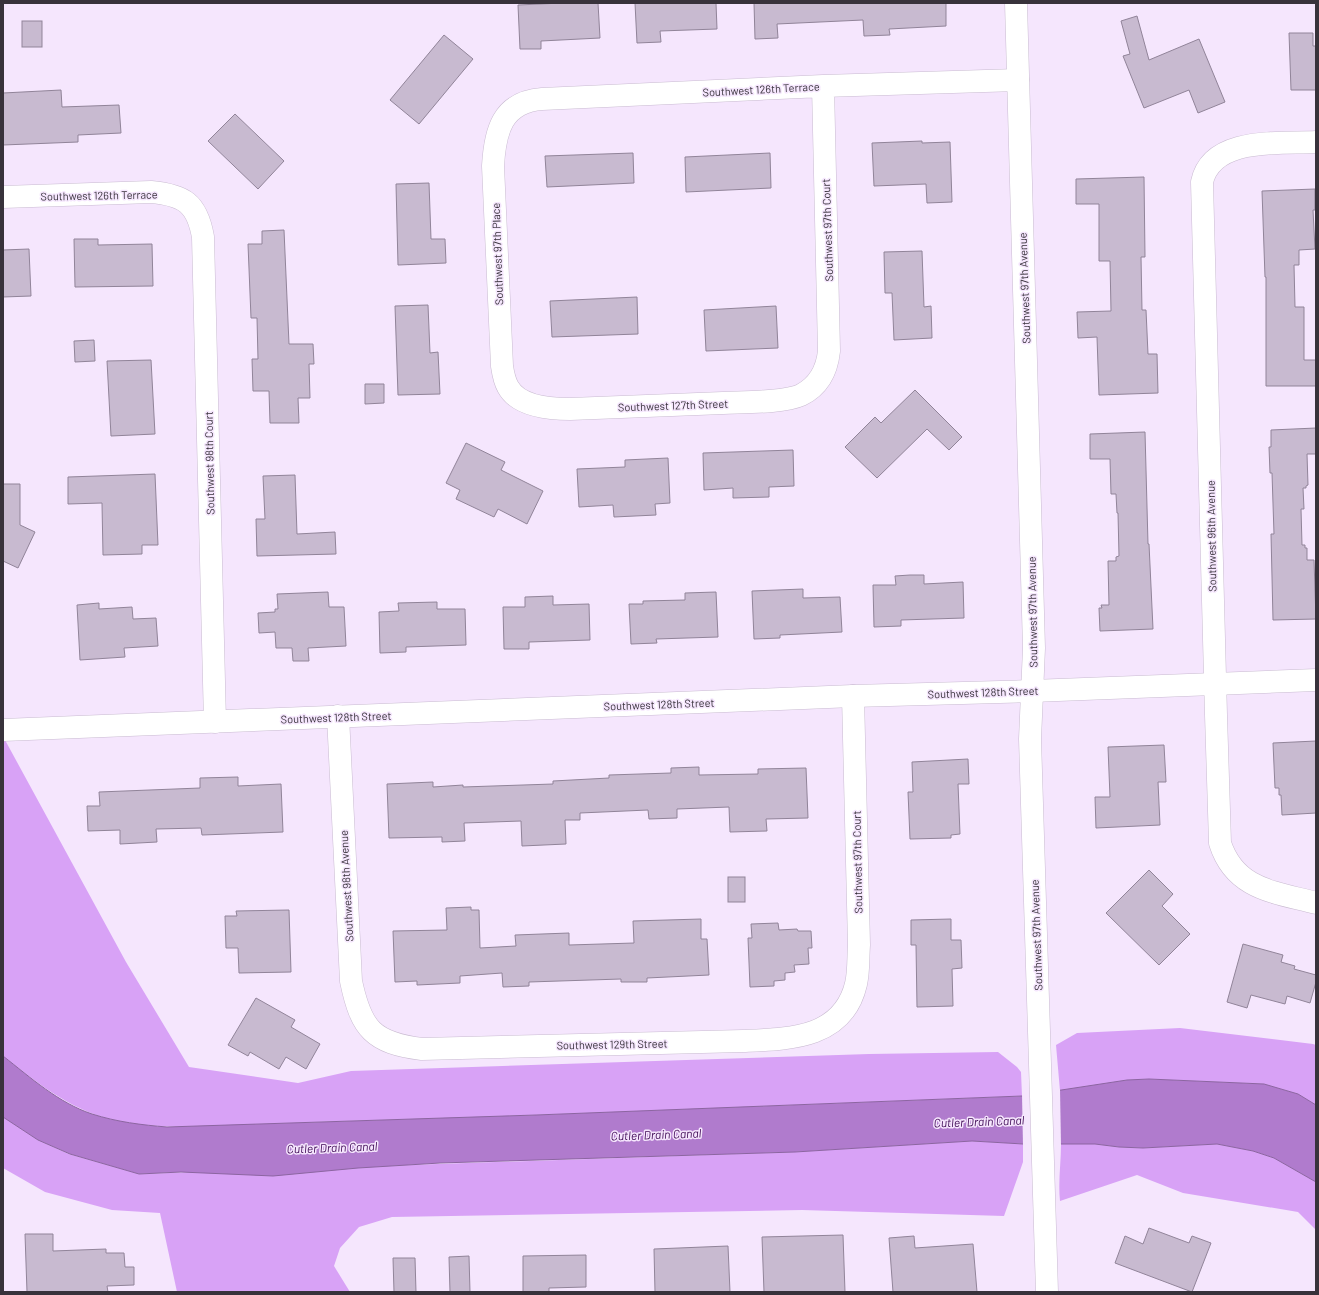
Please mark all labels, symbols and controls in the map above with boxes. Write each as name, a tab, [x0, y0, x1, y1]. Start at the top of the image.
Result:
street label: Southwest 126th Terrace	[702, 79, 820, 99]
street label: Southwest 97th Court	[819, 178, 835, 282]
street label: Southwest 126th Terrace	[40, 187, 158, 203]
street label: Southwest 97th Place	[489, 202, 505, 305]
street label: Southwest 97th Avenue	[1016, 232, 1032, 344]
street label: Southwest 127th Street	[618, 397, 728, 413]
street label: Southwest 98th Court	[202, 411, 216, 515]
street label: Southwest 96th Avenue	[1204, 480, 1218, 592]
street label: Southwest 97th Avenue	[1025, 556, 1039, 668]
street label: Southwest 128th Street	[927, 684, 1039, 700]
street label: Southwest 128th Street	[603, 696, 715, 712]
street label: Southwest 128th Street	[280, 709, 392, 725]
street label: Southwest 97th Court	[850, 810, 864, 914]
street label: Southwest 98th Avenue	[337, 830, 355, 942]
street label: Southwest 97th Avenue	[1028, 879, 1044, 991]
street label: Southwest 129th Street	[557, 1037, 667, 1051]
water label: Cutler Drain Canal	[933, 1112, 1025, 1130]
water label: Cutler Drain Canal	[610, 1125, 702, 1143]
water label: Cutler Drain Canal	[286, 1138, 378, 1156]

